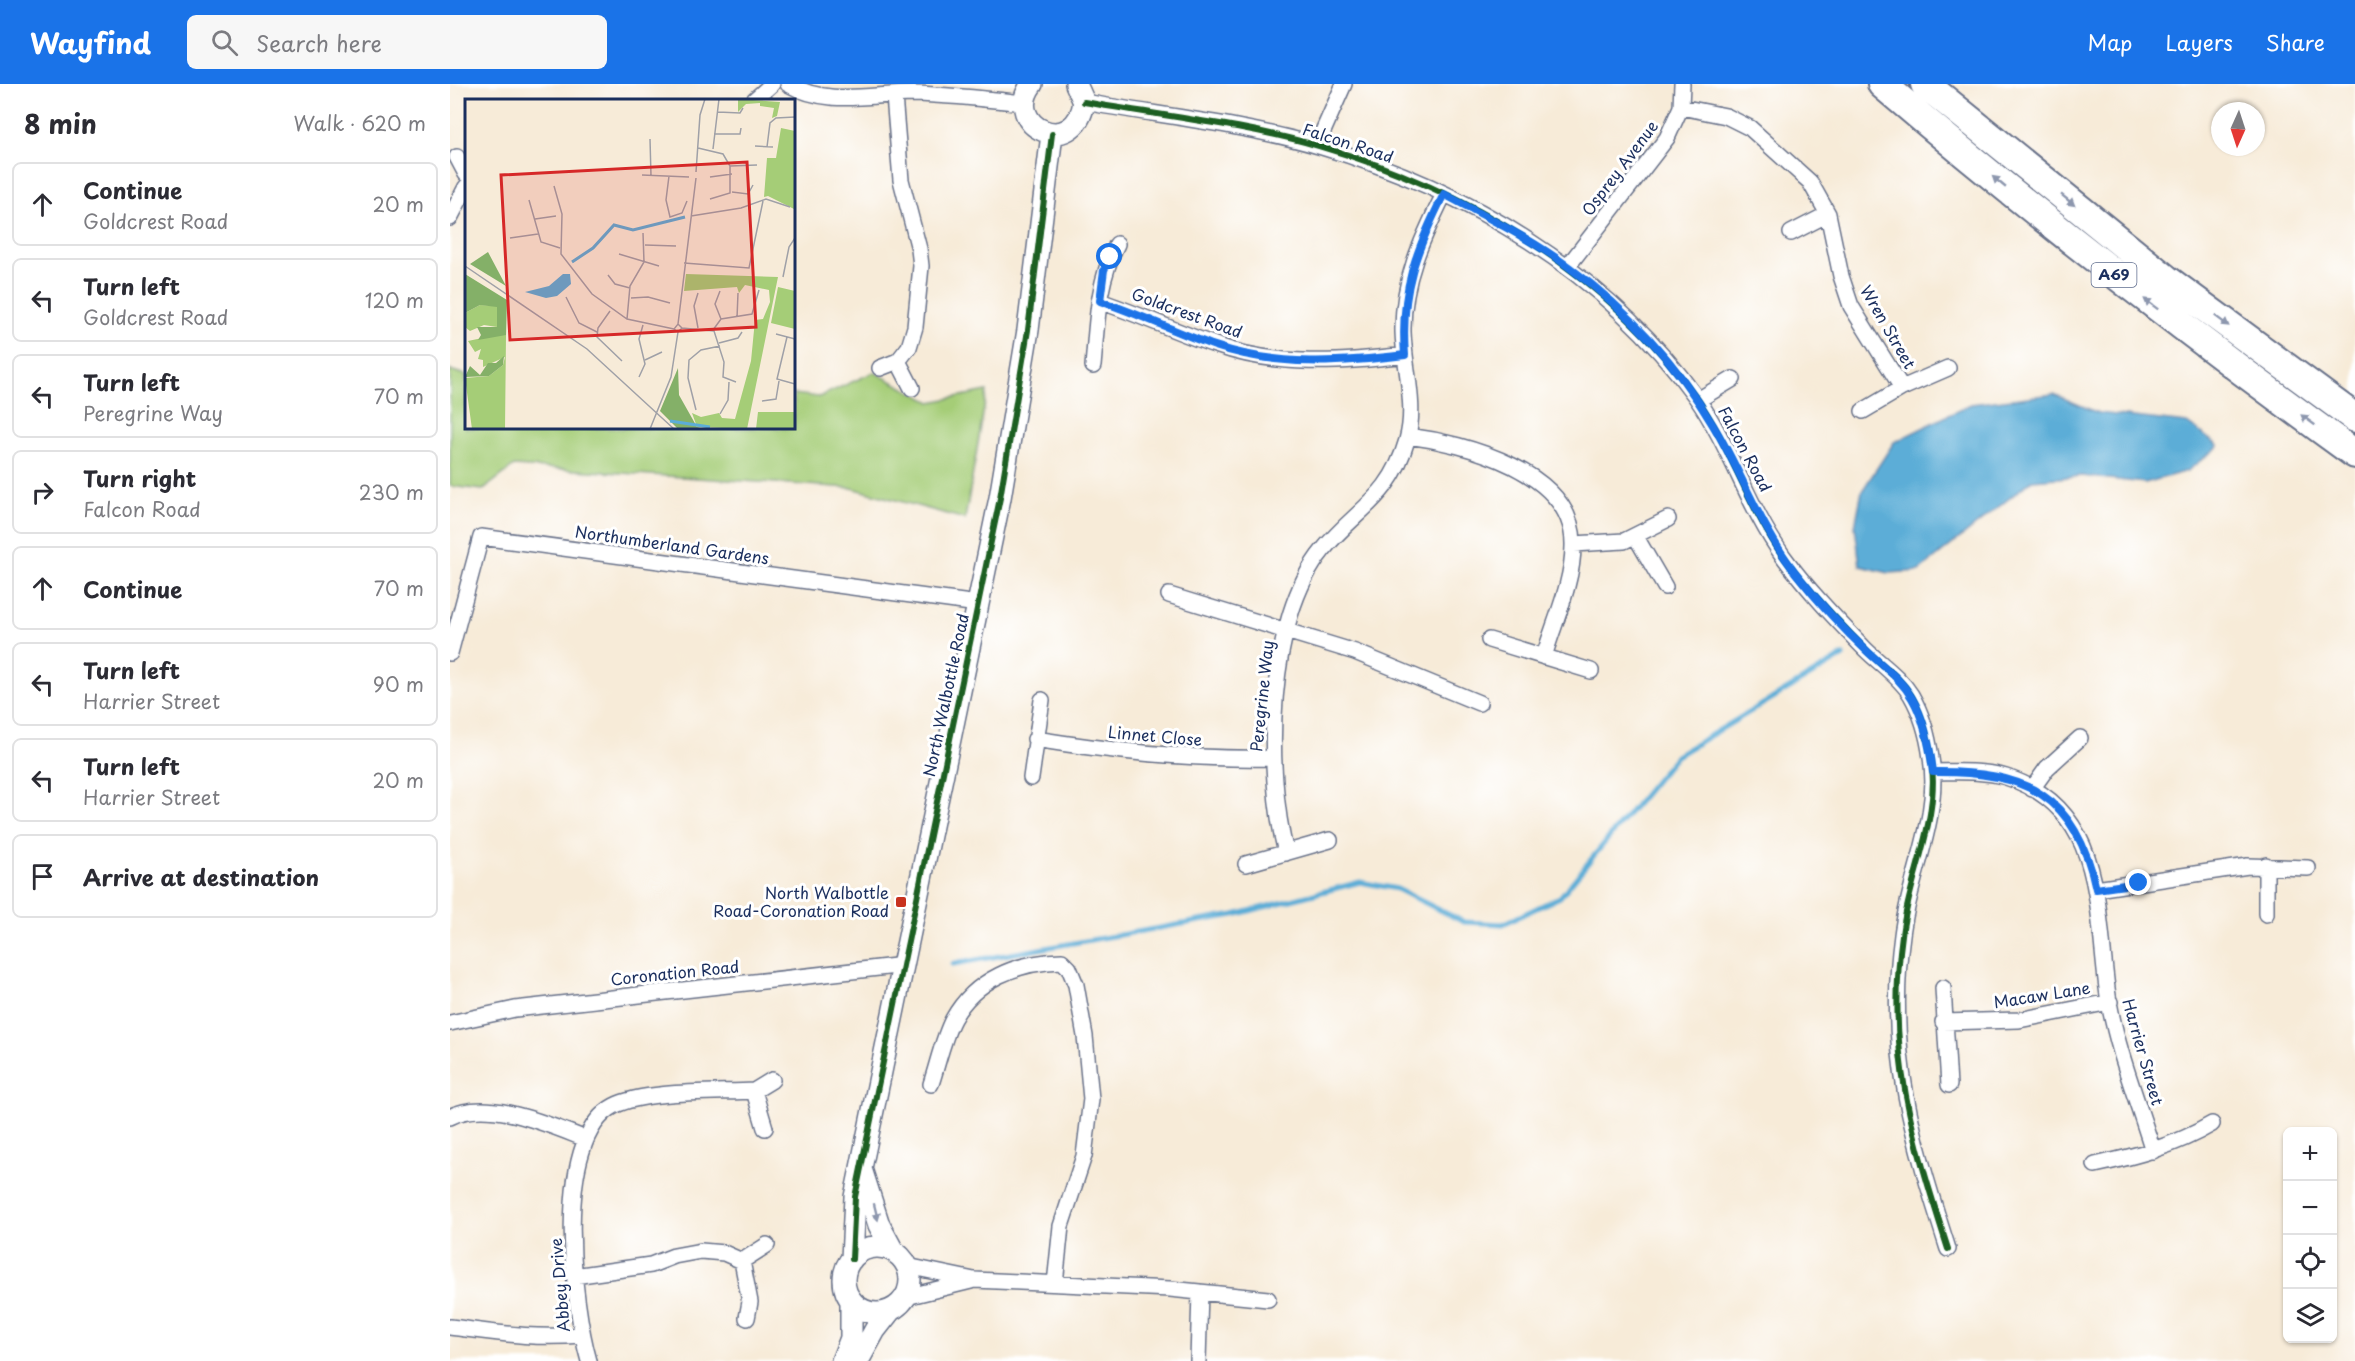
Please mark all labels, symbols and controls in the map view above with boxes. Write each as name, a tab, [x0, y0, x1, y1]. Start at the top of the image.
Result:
search box	[187, 15, 607, 69]
text: Wayfind	[30, 21, 151, 64]
icon: search	[208, 26, 241, 59]
text: Search here	[256, 26, 382, 59]
text: Map	[2088, 26, 2132, 58]
text: Layers	[2165, 26, 2233, 58]
text: Share	[2266, 26, 2325, 58]
inset map	[465, 99, 795, 429]
north arrow	[2211, 102, 2265, 156]
text: 8 min	[24, 104, 97, 143]
text: Walk · 620 m	[294, 108, 426, 138]
street label: Osprey Avenue	[1575, 114, 1663, 220]
street label: Falcon Road	[1300, 116, 1397, 168]
text: Continue	[83, 173, 182, 206]
one-way arrow	[1991, 176, 2006, 189]
icon: ahead	[26, 188, 59, 221]
text: 20 m	[372, 189, 424, 219]
one-way arrow	[2061, 194, 2076, 206]
text: Goldcrest Road	[83, 206, 228, 236]
route start	[1096, 243, 1122, 269]
road number: A69	[2092, 263, 2136, 287]
text: Turn left	[83, 269, 180, 302]
street label: Wren Street	[1855, 280, 1923, 373]
street label: Goldcrest Road	[1129, 281, 1246, 343]
icon: left	[26, 284, 59, 317]
text: 120 m	[365, 285, 424, 315]
one-way arrow	[2143, 298, 2158, 310]
text: Goldcrest Road	[83, 302, 228, 332]
one-way arrow	[2213, 315, 2229, 327]
text: Turn left	[83, 365, 180, 398]
icon: left	[26, 380, 59, 413]
text: 70 m	[374, 381, 424, 411]
text: Peregrine Way	[83, 398, 223, 428]
street label: Falcon Road	[1713, 401, 1779, 496]
one-way arrow	[2300, 414, 2315, 426]
text: Turn right	[83, 461, 196, 494]
icon: right	[26, 476, 59, 509]
text: 230 m	[359, 477, 424, 507]
text: Falcon Road	[83, 494, 201, 524]
street label: Northumberland Gardens	[574, 519, 771, 570]
icon: ahead	[26, 572, 59, 605]
text: Continue	[83, 572, 182, 605]
text: 70 m	[374, 573, 424, 603]
street label: North Walbottle Road	[916, 611, 974, 779]
street label: Peregrine Way	[1243, 639, 1279, 753]
text: Turn left	[83, 653, 180, 686]
icon: left	[26, 668, 59, 701]
text: 90 m	[373, 669, 424, 699]
text: Harrier Street	[83, 686, 220, 716]
street label: Linnet Close	[1107, 719, 1203, 751]
text: Turn left	[83, 749, 180, 782]
icon: left	[26, 764, 59, 797]
text: 20 m	[372, 765, 424, 795]
text: Harrier Street	[83, 782, 220, 812]
icon: arrive	[26, 860, 59, 893]
text: Arrive at destination	[83, 860, 319, 893]
route end	[2125, 869, 2151, 895]
place label: North Walbottle Road-Coronation Road	[713, 880, 889, 922]
marker: North Walbottle Road-Coronation Road	[894, 895, 908, 909]
street label: Coronation Road	[609, 953, 740, 991]
street label: Macaw Lane	[1992, 975, 2092, 1014]
street label: Harrier Street	[2117, 996, 2171, 1108]
map controls	[2283, 1127, 2337, 1343]
button: +	[2283, 1127, 2337, 1181]
button: −	[2283, 1181, 2337, 1235]
one-way arrow	[872, 1203, 882, 1221]
button: locate	[2283, 1235, 2337, 1289]
street label: Abbey Drive	[543, 1237, 575, 1333]
button: layers	[2283, 1289, 2337, 1343]

